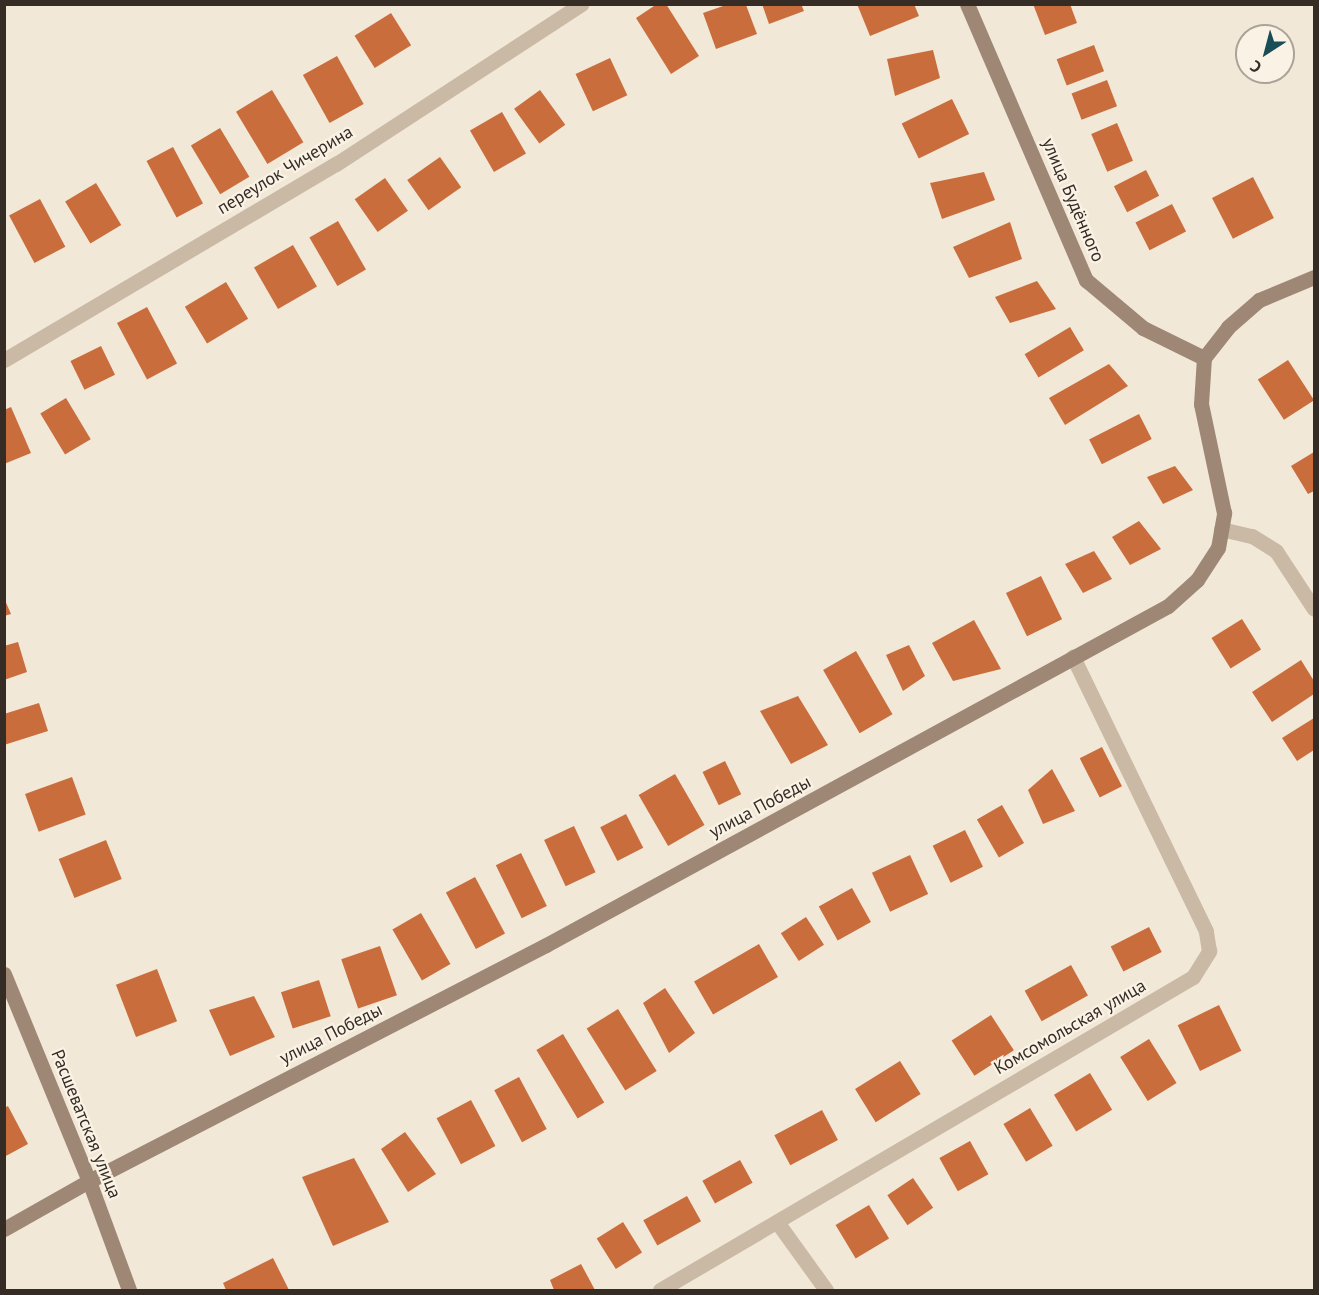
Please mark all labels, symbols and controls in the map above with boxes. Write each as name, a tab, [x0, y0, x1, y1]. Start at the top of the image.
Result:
north arrow	[1235, 24, 1295, 84]
text: С	[1246, 56, 1265, 78]
street label: переулок Чичерина	[213, 121, 357, 219]
street label: улица Будённого	[1037, 135, 1109, 265]
street label: улица Победы	[705, 771, 815, 843]
street label: Комсомольская улица	[990, 975, 1150, 1079]
street label: улица Победы	[276, 999, 386, 1069]
street label: Расшеватская улица	[46, 1046, 126, 1202]

